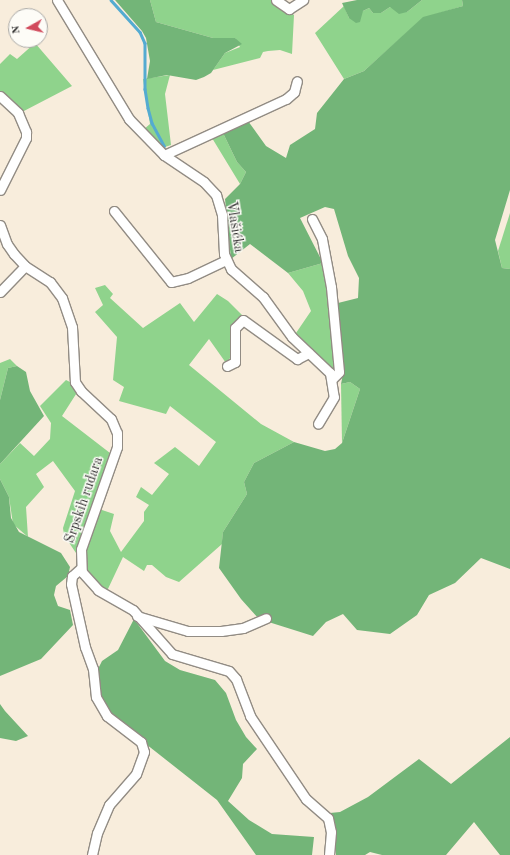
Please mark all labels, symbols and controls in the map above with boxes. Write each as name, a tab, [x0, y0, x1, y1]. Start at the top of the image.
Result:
north arrow	[8, 8, 48, 48]
text: N	[11, 25, 23, 35]
street label: Vlašićka	[223, 200, 247, 254]
street label: Srpskih rudara	[61, 455, 107, 545]

